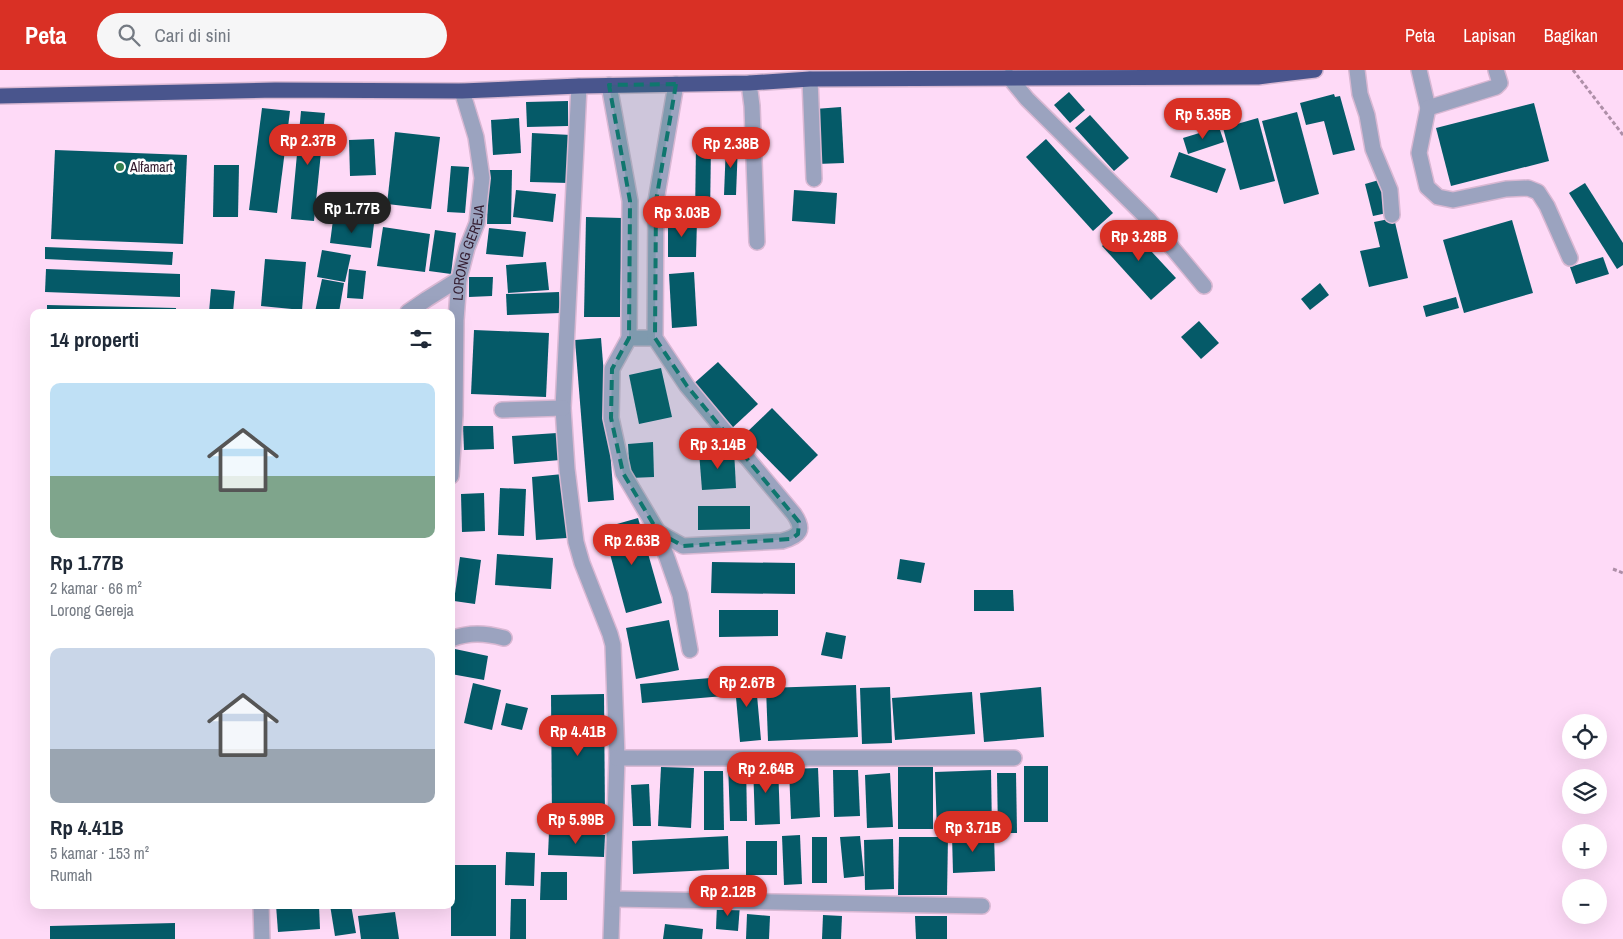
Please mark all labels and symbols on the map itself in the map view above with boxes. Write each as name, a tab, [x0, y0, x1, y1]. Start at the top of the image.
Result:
pin: Rp 5.35B	[1151, 98, 1255, 140]
pin: Rp 2.37B	[256, 124, 360, 166]
pin: Rp 2.38B	[679, 126, 783, 169]
place label: Alfamart	[129, 158, 173, 176]
marker: Alfamart	[114, 161, 126, 173]
pin: Rp 1.77B	[300, 191, 404, 234]
pin: Rp 3.03B	[630, 196, 734, 238]
street label: LORONG GEREJA	[448, 203, 488, 301]
pin: Rp 3.28B	[1087, 220, 1191, 262]
pin: Rp 3.14B	[666, 428, 770, 470]
pin: Rp 2.63B	[580, 524, 684, 566]
pin: Rp 2.67B	[695, 666, 799, 708]
pin: Rp 4.41B	[526, 714, 630, 757]
pin: Rp 2.64B	[714, 752, 818, 794]
pin: Rp 5.99B	[524, 802, 628, 845]
pin: Rp 3.71B	[921, 810, 1025, 853]
pin: Rp 2.12B	[676, 874, 780, 917]

